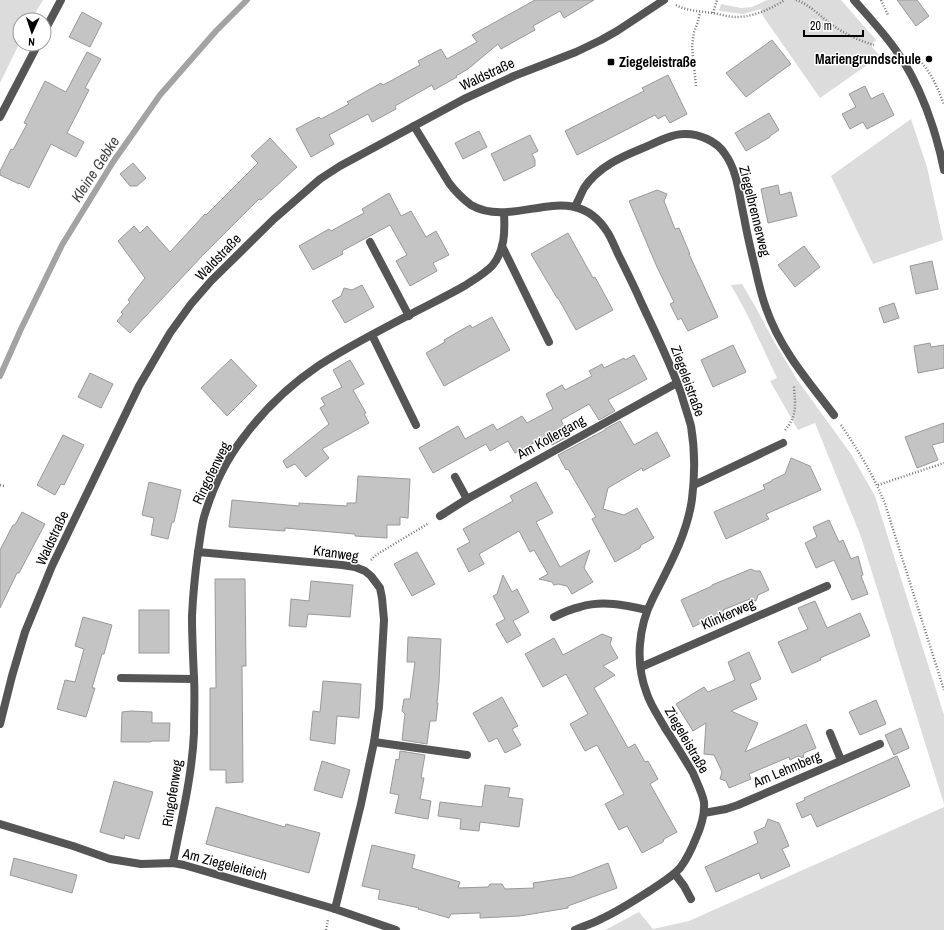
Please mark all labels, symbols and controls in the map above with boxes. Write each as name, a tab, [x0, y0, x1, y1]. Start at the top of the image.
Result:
north arrow	[12, 12, 52, 52]
scale bar	[804, 12, 863, 38]
text: 20 m	[810, 18, 832, 34]
text: N	[28, 35, 35, 49]
place label: Mariengrundschule	[815, 50, 921, 68]
place label: Ziegeleistraße	[619, 53, 696, 71]
street label: Waldstraße	[457, 54, 517, 94]
marker: Mariengrundschule	[924, 54, 934, 64]
marker: Ziegeleistraße	[606, 57, 616, 67]
water label: Kleine Gebke	[66, 132, 124, 206]
street label: Ziegelbrennerweg	[735, 164, 775, 259]
street label: Waldstraße	[191, 230, 245, 284]
street label: Ziegeleistraße	[667, 343, 709, 419]
street label: Am Kollergang	[513, 411, 589, 464]
street label: Ringofenweg	[188, 438, 234, 507]
street label: Waldstraße	[32, 508, 72, 568]
street label: Kranweg	[312, 541, 360, 565]
street label: Klinkerweg	[698, 594, 758, 634]
street label: Ziegeleistraße	[661, 703, 713, 777]
street label: Am Lehmberg	[749, 746, 824, 792]
street label: Ringofenweg	[158, 758, 186, 828]
street label: Am Ziegeleiteich	[180, 844, 269, 884]

